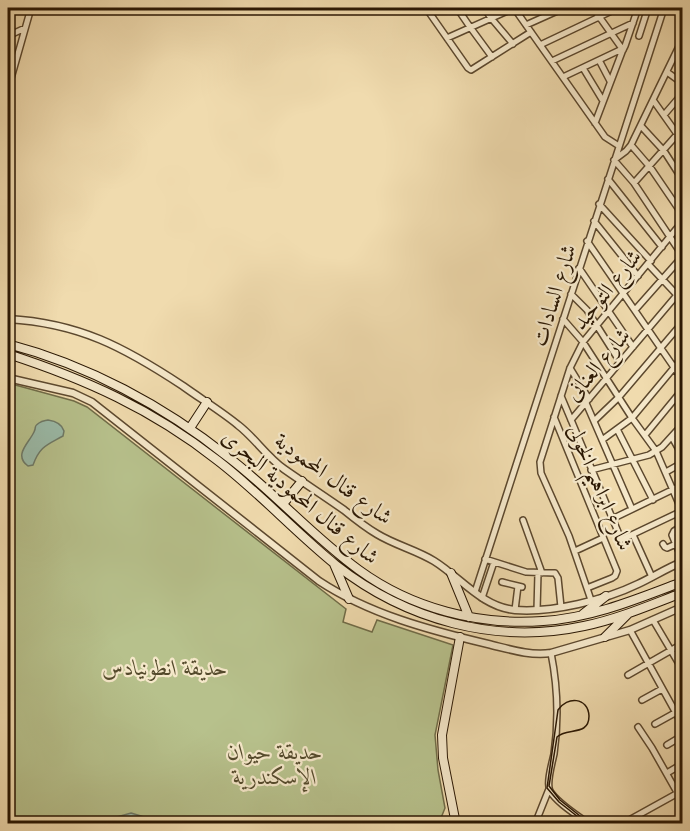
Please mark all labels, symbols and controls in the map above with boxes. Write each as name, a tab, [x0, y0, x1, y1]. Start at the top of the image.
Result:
street label: شارع السادات	[524, 241, 587, 351]
street label: شارع التوحيد	[565, 243, 651, 338]
street label: شارع العنانى	[558, 322, 640, 410]
street label: شارع ابراهيم الخولى	[555, 420, 640, 557]
street label: شارع قنال المحمودية البحرى	[213, 422, 385, 574]
street label: شارع قنال المحمودية	[267, 426, 398, 534]
park label: حديقة انطونيادس	[102, 653, 228, 683]
park label: حديقة حيوان الإسكندرية	[227, 737, 323, 793]

